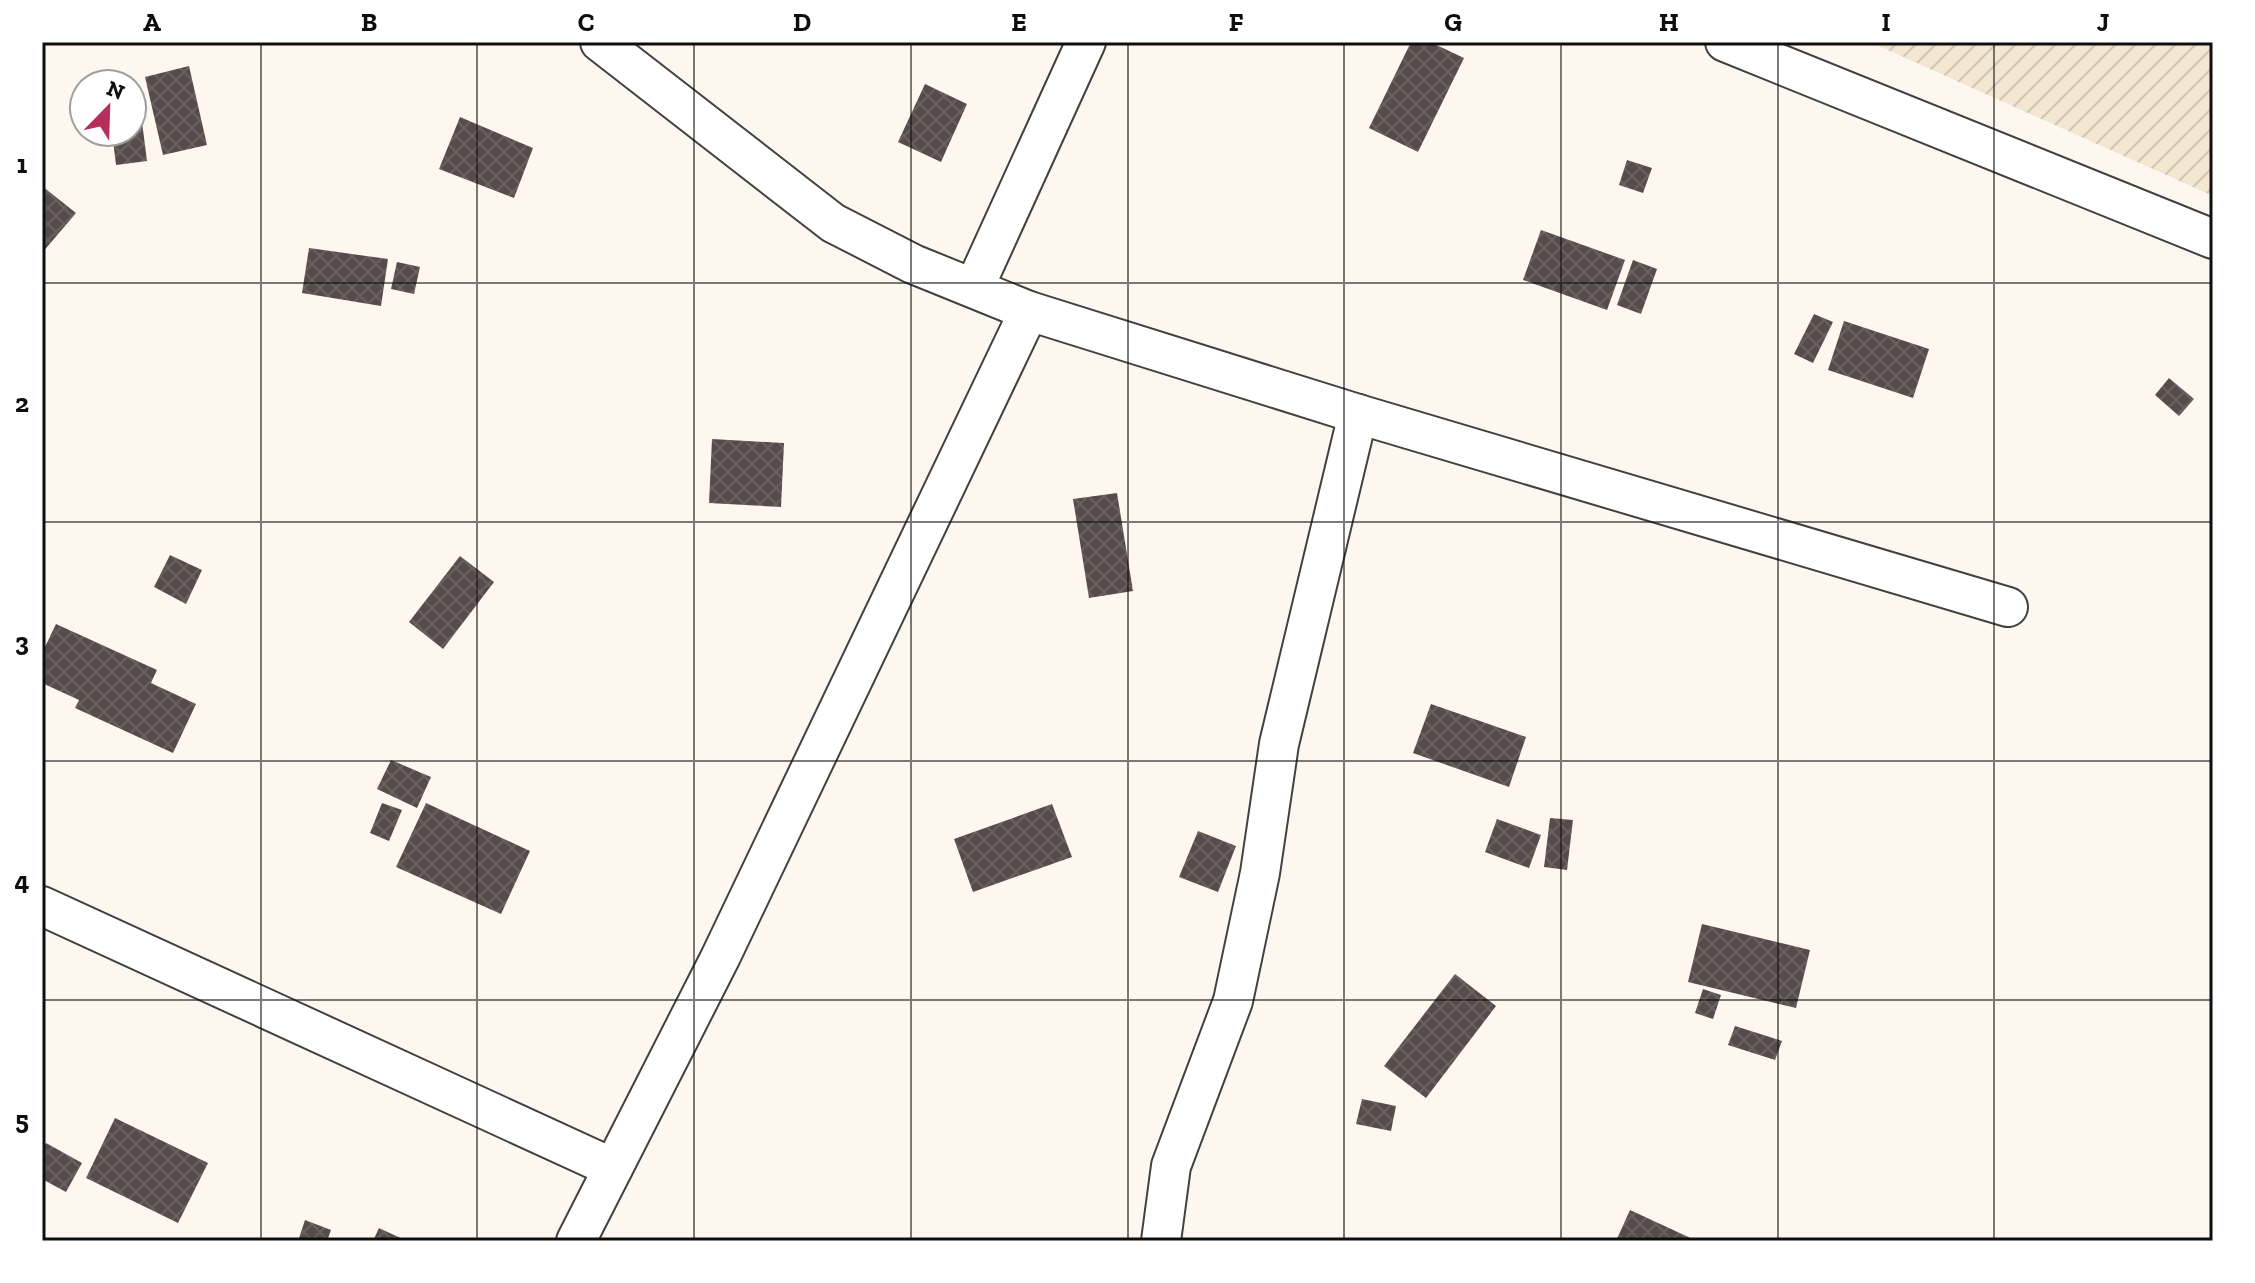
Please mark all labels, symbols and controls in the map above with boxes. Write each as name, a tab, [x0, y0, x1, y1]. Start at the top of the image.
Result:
text: A	[143, 6, 161, 38]
text: B	[361, 6, 377, 38]
text: C	[578, 6, 594, 38]
text: D	[793, 6, 811, 38]
text: E	[1011, 6, 1027, 38]
text: F	[1229, 6, 1244, 38]
text: G	[1444, 6, 1462, 38]
text: H	[1659, 6, 1679, 38]
text: I	[1881, 6, 1891, 38]
text: J	[2097, 6, 2109, 38]
north arrow	[68, 68, 148, 148]
text: N	[103, 74, 129, 106]
text: 1	[17, 148, 28, 180]
text: 2	[15, 387, 29, 419]
text: 3	[15, 626, 29, 658]
text: 4	[15, 865, 30, 897]
text: 5	[15, 1104, 29, 1136]

